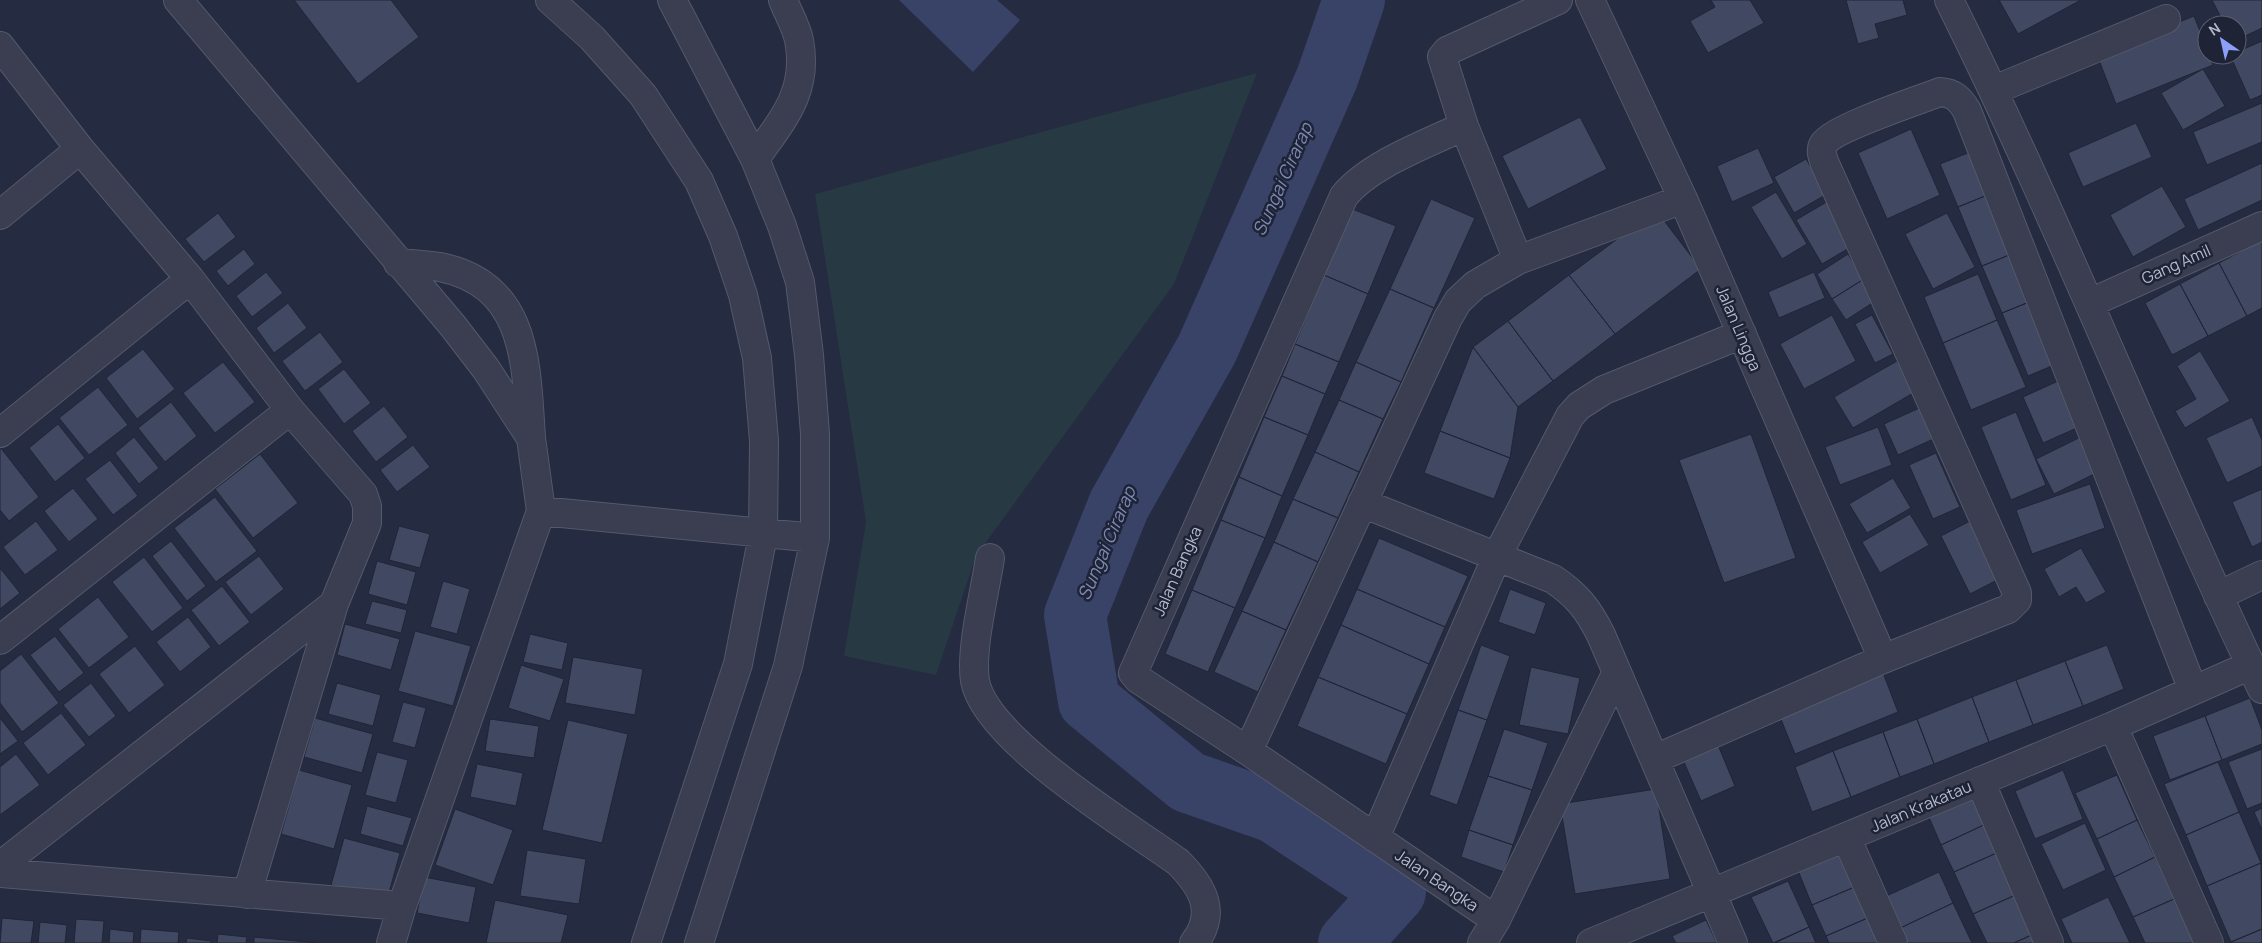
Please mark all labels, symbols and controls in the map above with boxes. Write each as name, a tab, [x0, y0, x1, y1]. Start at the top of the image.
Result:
north arrow	[2197, 15, 2247, 65]
text: N	[2205, 18, 2224, 39]
water label: Sungai Cirarap	[1246, 118, 1318, 239]
street label: Gang Amil	[2138, 239, 2214, 289]
street label: Jalan Lingga	[1711, 282, 1767, 374]
water label: Sungai Cirarap	[1071, 481, 1141, 603]
street label: Jalan Bangka	[1147, 523, 1207, 619]
street label: Jalan Krakatau	[1867, 775, 1975, 837]
street label: Jalan Bangka	[1391, 844, 1483, 916]

